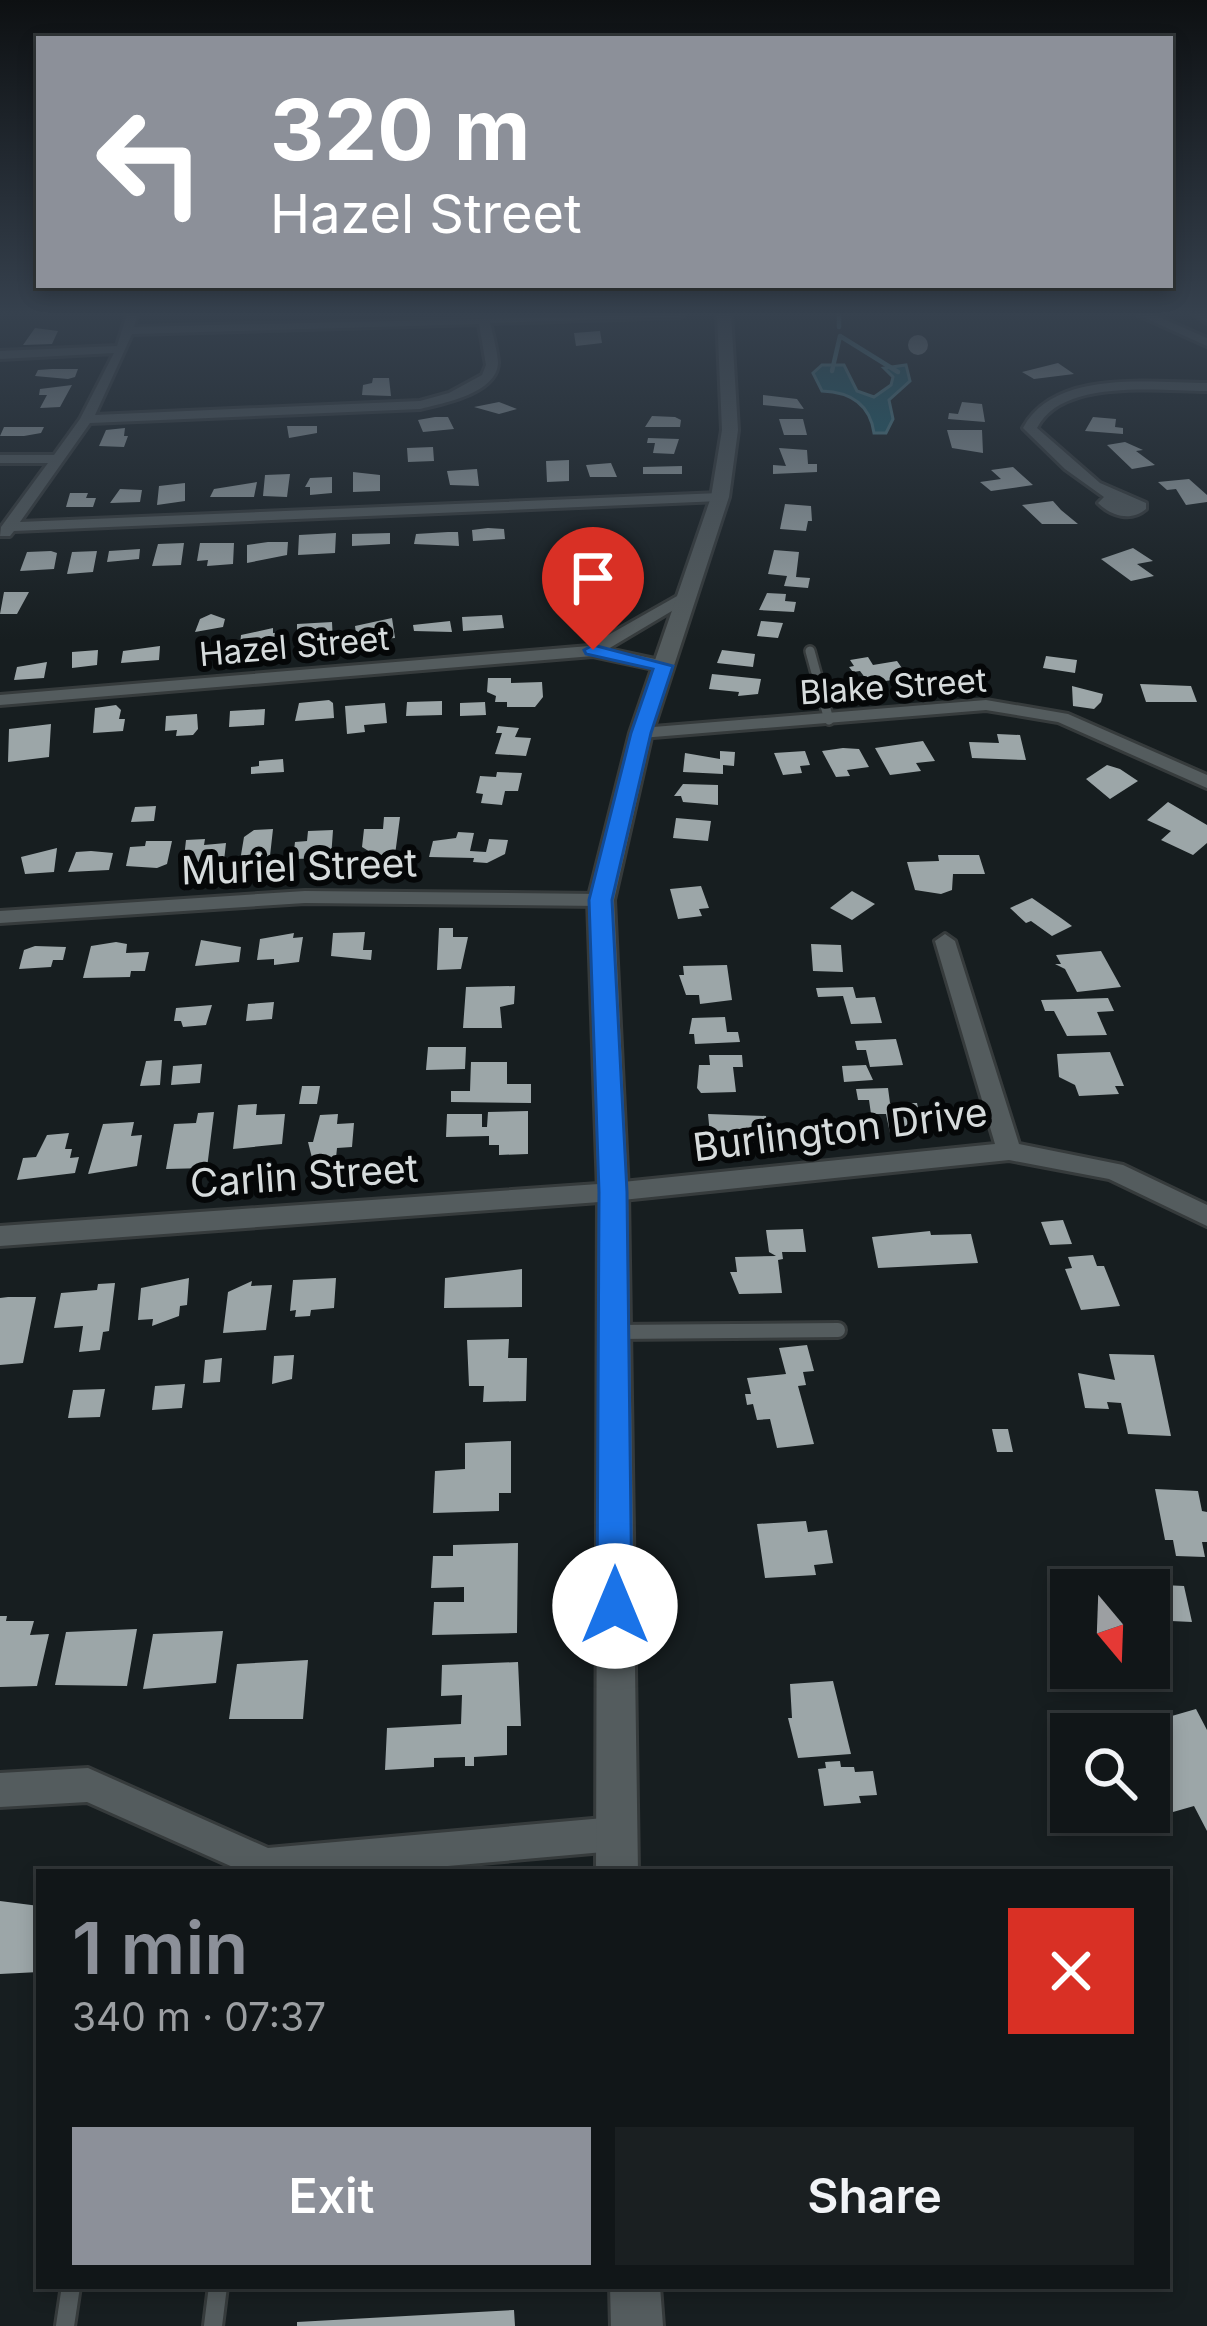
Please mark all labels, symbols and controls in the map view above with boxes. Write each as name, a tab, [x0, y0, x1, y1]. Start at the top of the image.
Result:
text: 320 m	[270, 79, 530, 180]
icon: left	[72, 84, 228, 240]
text: Hazel Street	[270, 181, 582, 246]
pin	[542, 527, 644, 650]
icon: arrive	[560, 545, 626, 611]
street label: Hazel Street	[197, 618, 391, 674]
street label: Blake Street	[798, 660, 988, 712]
street label: Muriel Street	[180, 838, 418, 894]
street label: Burlington Drive	[690, 1088, 990, 1170]
street label: Carlin Street	[188, 1144, 420, 1206]
position arrow	[552, 1543, 678, 1669]
north arrow	[1050, 1569, 1170, 1689]
map controls	[1050, 1569, 1170, 1833]
button: search	[1050, 1713, 1170, 1833]
text: 1 min	[72, 1904, 248, 1991]
button: close	[1008, 1908, 1134, 2034]
text: 340 m · 07:37	[72, 1993, 326, 2040]
button: Exit	[72, 2127, 591, 2265]
button: Share	[615, 2127, 1134, 2265]

